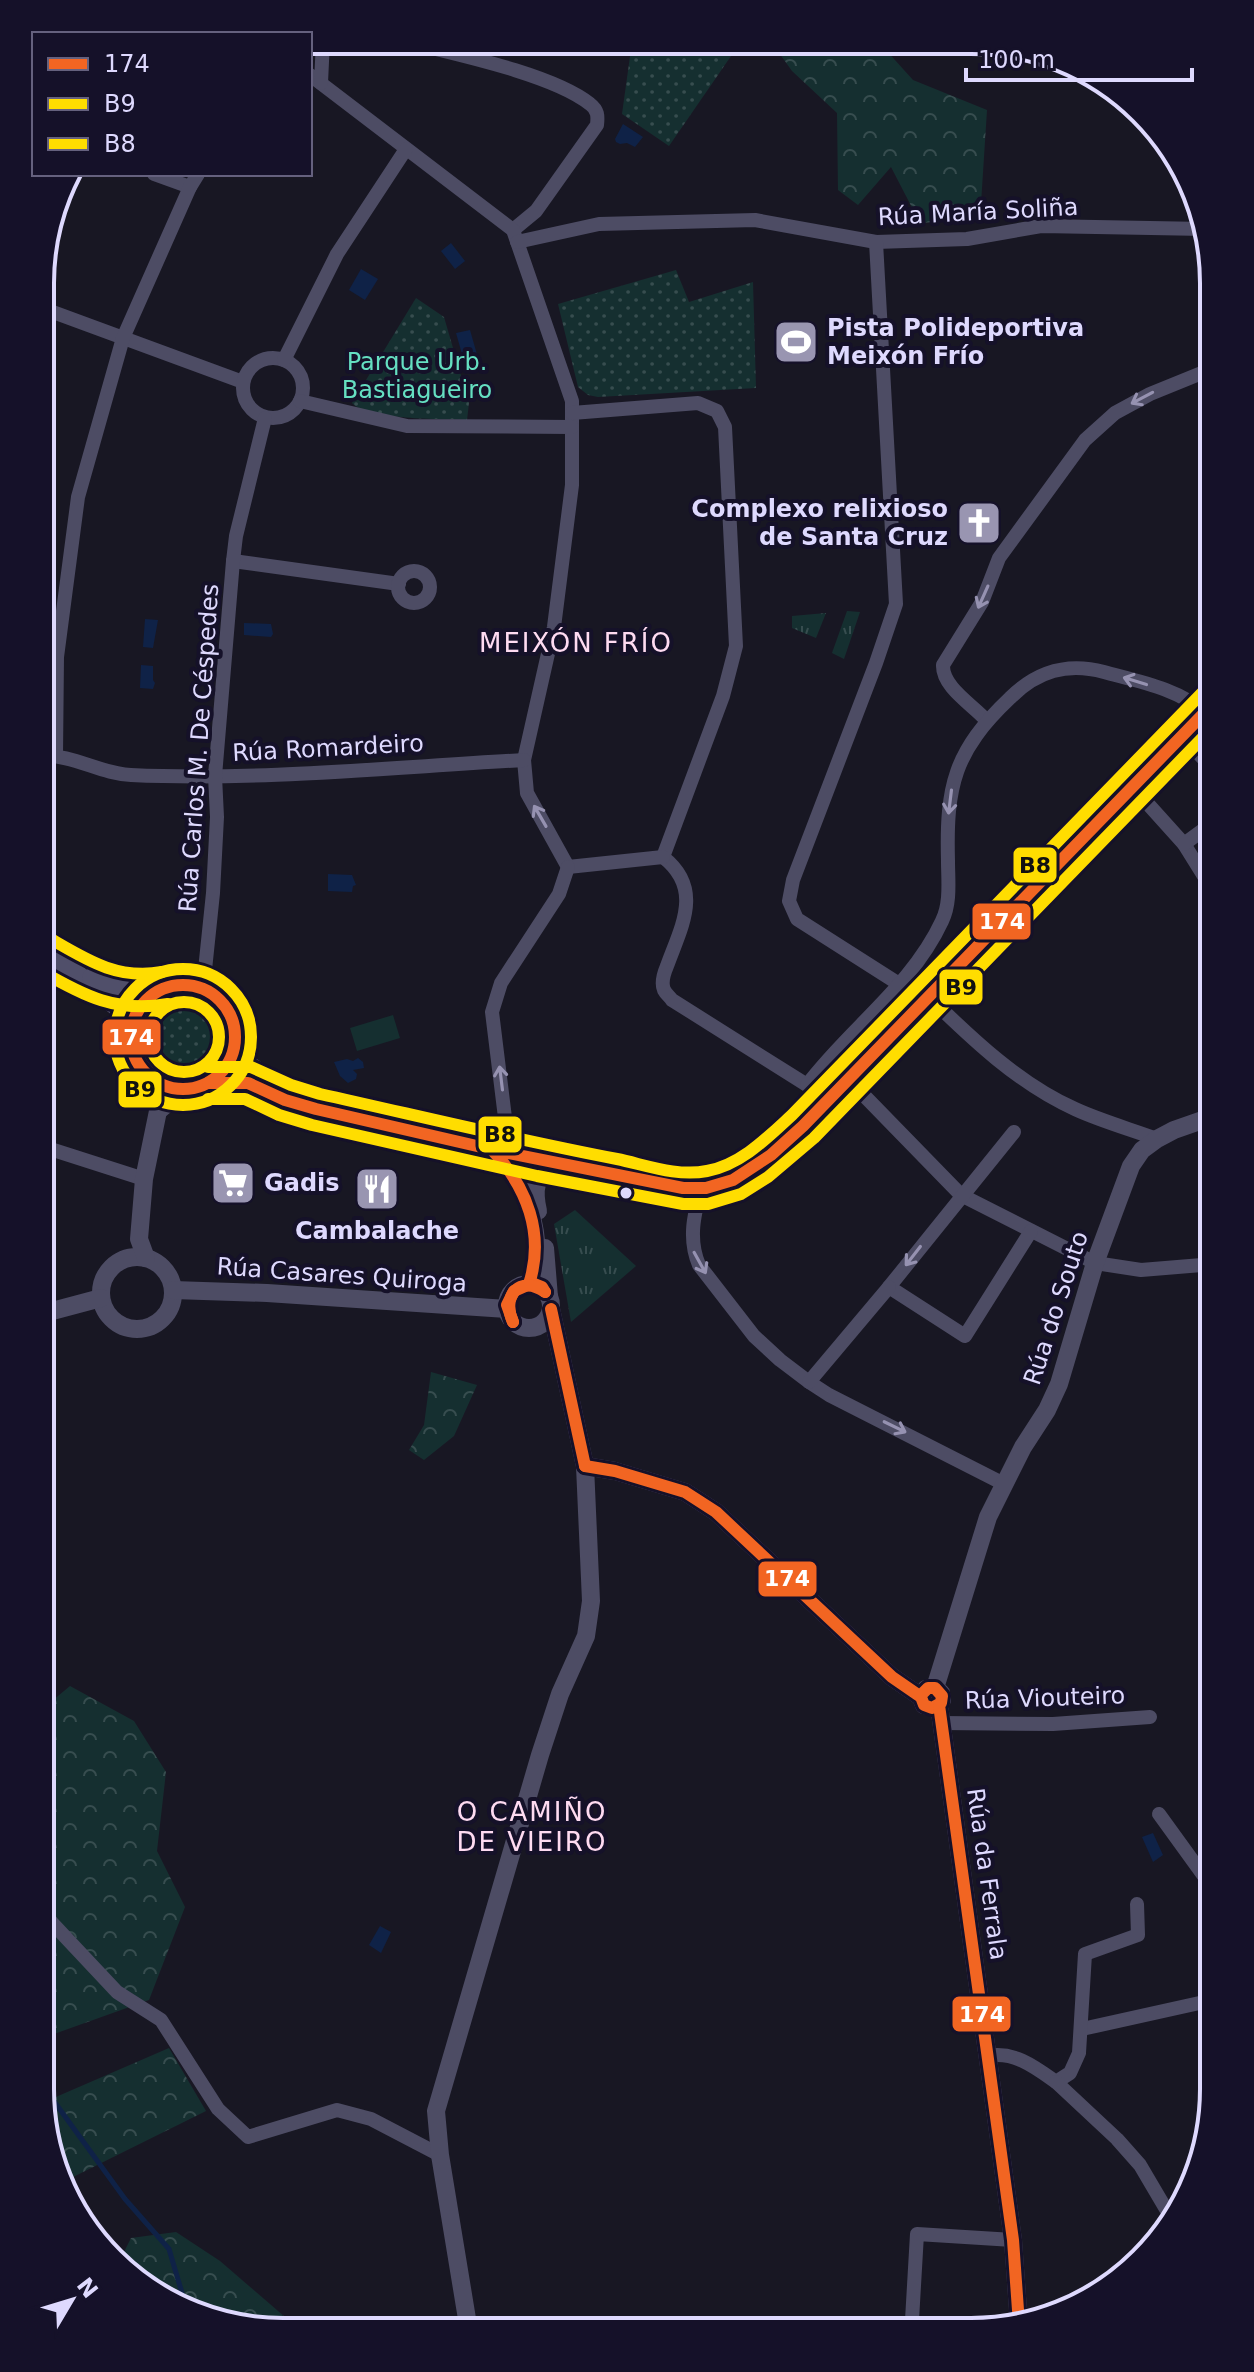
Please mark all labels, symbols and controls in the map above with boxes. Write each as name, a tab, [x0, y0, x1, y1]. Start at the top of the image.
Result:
legend	[32, 32, 312, 176]
scale bar	[966, 32, 1192, 82]
text: 100 m	[978, 46, 1055, 74]
text: 174	[104, 50, 150, 78]
text: B9	[104, 90, 136, 118]
text: B8	[104, 130, 136, 158]
street label: Rúa María Soliña	[877, 193, 1079, 231]
place label: Pista Polideportiva Meixón Frío	[827, 314, 1084, 370]
sports icon: Pista Polideportiva Meixón Frío	[772, 318, 820, 366]
park label: Parque Urb. Bastiagueiro	[342, 348, 492, 404]
one-way arrow	[1131, 391, 1155, 407]
place label: Complexo relixioso de Santa Cruz	[691, 495, 948, 551]
church icon: Complexo relixioso de Santa Cruz	[955, 499, 1003, 547]
street label: Rúa Carlos M. De Céspedes	[174, 583, 224, 913]
one-way arrow	[974, 585, 989, 609]
district label: MEIXÓN FRÍO	[479, 627, 673, 658]
one-way arrow	[1122, 673, 1148, 688]
street label: Rúa Romardeiro	[232, 729, 424, 767]
one-way arrow	[942, 789, 957, 815]
one-way arrow	[532, 805, 548, 828]
line badge: B8	[1012, 846, 1058, 884]
text: B8	[1019, 853, 1051, 878]
line badge: 174	[971, 902, 1032, 941]
text: 174	[979, 909, 1025, 934]
line badge: B9	[938, 968, 984, 1006]
text: B9	[945, 975, 977, 1000]
line badge: 174	[101, 1018, 162, 1056]
text: 174	[108, 1025, 154, 1050]
one-way arrow	[493, 1066, 508, 1091]
line badge: B9	[117, 1070, 163, 1109]
text: B9	[124, 1077, 156, 1102]
line badge: B8	[477, 1115, 523, 1154]
text: B8	[484, 1122, 516, 1147]
supermarket icon: Gadis	[209, 1159, 257, 1207]
restaurant icon: Cambalache	[353, 1165, 401, 1213]
place label: Gadis	[264, 1169, 340, 1197]
unlabelled marker	[618, 1185, 634, 1201]
place label: Cambalache	[295, 1217, 459, 1245]
street label: Rúa do Souto	[1018, 1228, 1094, 1388]
one-way arrow	[905, 1245, 922, 1267]
one-way arrow	[693, 1251, 709, 1275]
street label: Rúa Casares Quiroga	[216, 1252, 468, 1298]
one-way arrow	[883, 1420, 907, 1436]
line badge: 174	[757, 1560, 818, 1598]
text: 174	[764, 1566, 810, 1591]
street label: Rúa Viouteiro	[964, 1681, 1126, 1715]
street label: Rúa da Ferrala	[961, 1786, 1013, 1962]
district label: O CAMIÑO DE VIEIRO	[457, 1796, 607, 1857]
line badge: 174	[951, 1995, 1012, 2033]
text: 174	[959, 2002, 1005, 2027]
north arrow	[32, 2260, 112, 2340]
text: N	[72, 2273, 103, 2303]

